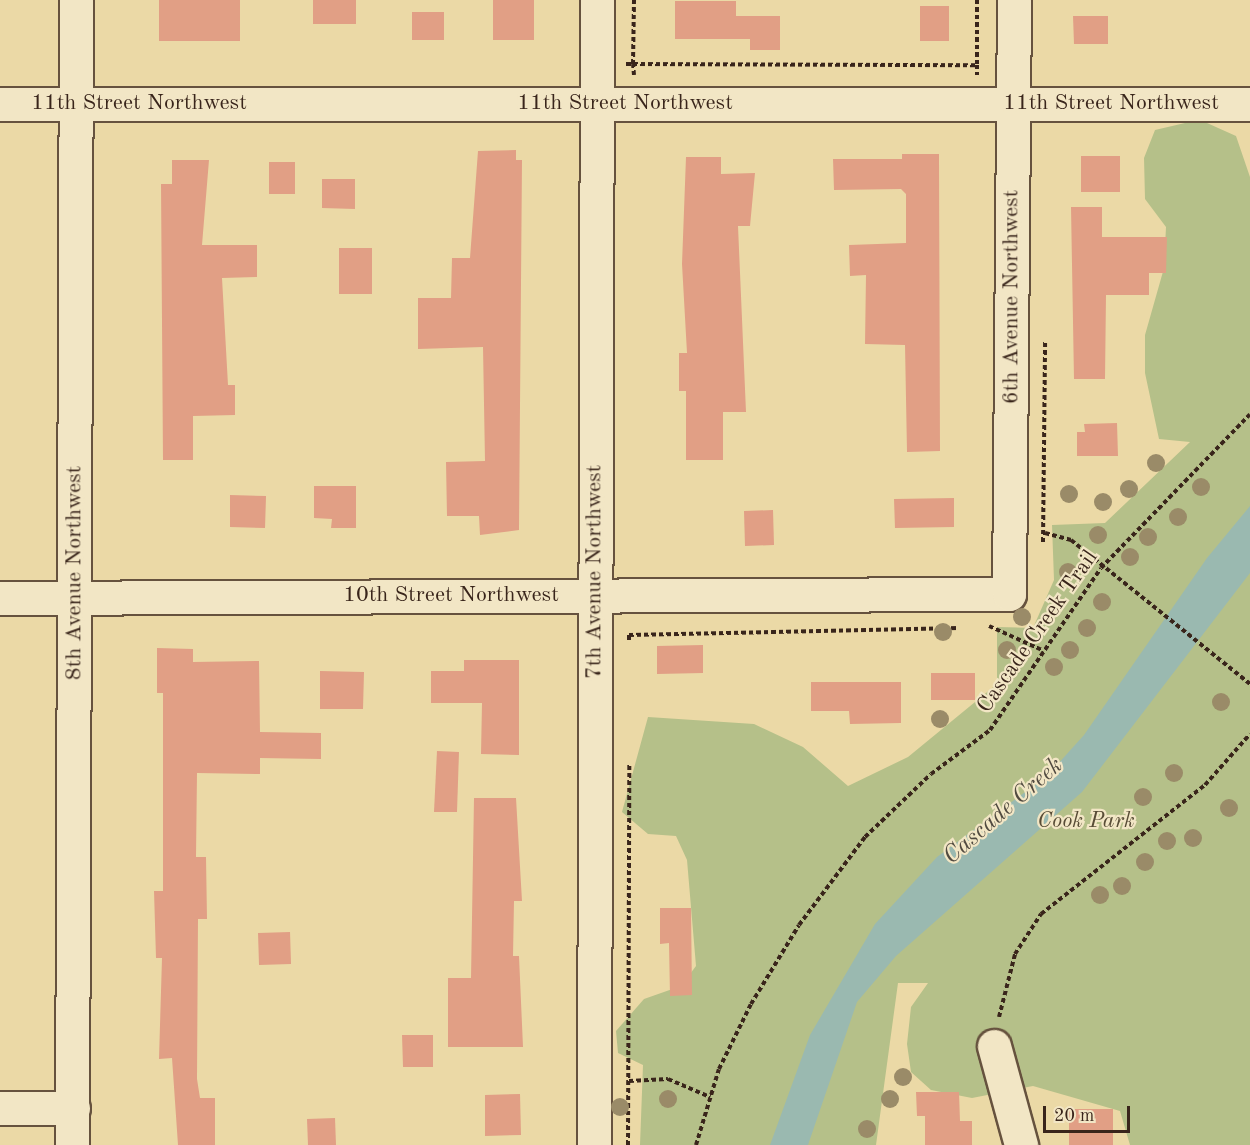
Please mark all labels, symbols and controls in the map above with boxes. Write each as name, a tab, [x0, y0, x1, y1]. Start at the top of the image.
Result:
street label: 11th Street Northwest	[31, 91, 247, 117]
street label: 11th Street Northwest	[517, 91, 733, 117]
street label: 11th Street Northwest	[1003, 91, 1219, 117]
street label: 6th Avenue Northwest	[999, 190, 1025, 404]
street label: 7th Avenue Northwest	[582, 465, 608, 679]
street label: 8th Avenue Northwest	[62, 466, 88, 680]
street label: Cascade Creek Trail	[972, 546, 1104, 718]
street label: 10th Street Northwest	[343, 583, 559, 609]
water label: Cascade Creek	[938, 752, 1070, 872]
park label: Cook Park	[1037, 809, 1135, 835]
scale bar	[1046, 1094, 1133, 1132]
text: 20 m	[1054, 1107, 1094, 1125]

